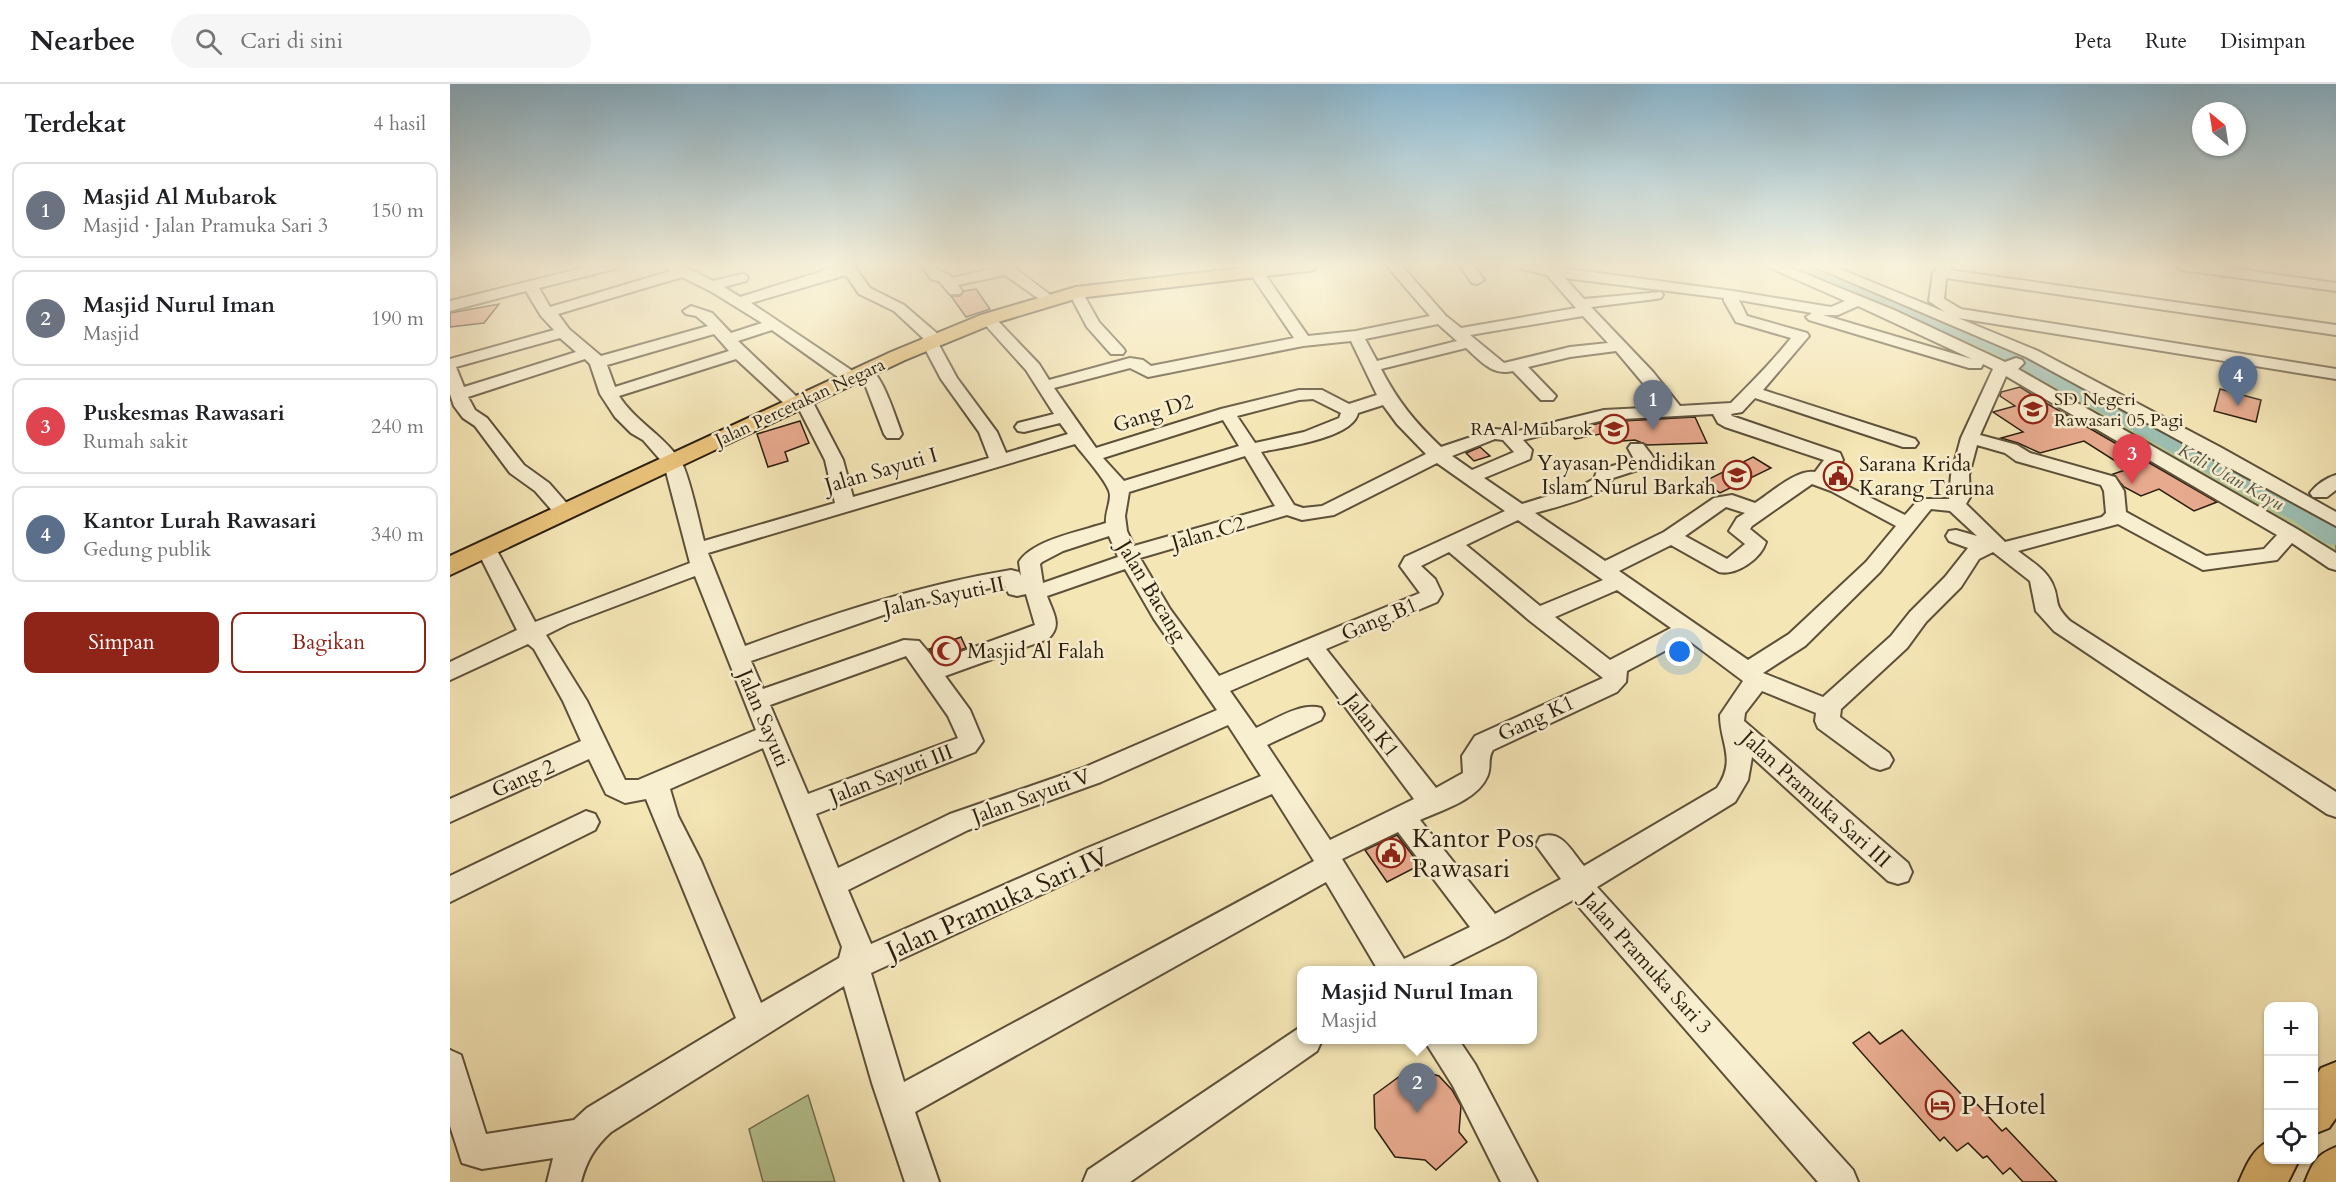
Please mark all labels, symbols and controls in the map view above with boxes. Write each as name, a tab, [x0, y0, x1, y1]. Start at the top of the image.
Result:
search box	[171, 14, 591, 68]
text: Nearbee	[30, 22, 135, 60]
icon: search	[192, 25, 225, 58]
text: Cari di sini	[240, 26, 343, 56]
text: Peta	[2074, 27, 2112, 56]
text: Rute	[2145, 27, 2187, 56]
text: Disimpan	[2220, 27, 2306, 56]
north arrow	[2192, 102, 2246, 156]
text: Terdekat	[24, 106, 126, 141]
text: 4 hasil	[373, 110, 426, 137]
text: Masjid Al Mubarok	[83, 182, 277, 212]
text: 1	[40, 197, 51, 224]
text: 150 m	[371, 197, 424, 224]
text: Masjid · Jalan Pramuka Sari 3	[83, 212, 328, 239]
text: Masjid Nurul Iman	[83, 290, 275, 320]
text: 2	[40, 305, 51, 332]
text: 190 m	[371, 305, 424, 332]
text: Masjid	[83, 320, 139, 347]
street label: Jalan Percetakan Negara	[708, 352, 889, 454]
pin: 4	[2218, 356, 2258, 406]
pin: 1	[1634, 380, 1672, 430]
street label: Gang D2	[1109, 387, 1197, 440]
place label: SD Negeri Rawasari 05 Pagi	[2054, 387, 2184, 433]
school or university icon: SD Negeri Rawasari 05 Pagi	[2017, 393, 2049, 425]
text: Puskesmas Rawasari	[83, 398, 285, 428]
text: 3	[40, 413, 51, 440]
text: 240 m	[371, 413, 424, 440]
school or university icon: RA Al Mubarok	[1598, 413, 1630, 445]
place label: RA Al Mubarok	[1470, 417, 1593, 442]
text: Rumah sakit	[83, 428, 188, 455]
pin: 3	[2112, 434, 2152, 484]
water label: Kali Utan Kayu	[2173, 438, 2288, 517]
street label: Jalan Sayuti I	[819, 441, 941, 501]
place label: Yayasan Pendidikan Islam Nurul Barkah	[1537, 449, 1716, 502]
place label: Sarana Krida Karang Taruna	[1859, 450, 1994, 503]
school or university icon: Yayasan Pendidikan Islam Nurul Barkah	[1721, 459, 1753, 491]
public building icon: Sarana Krida Karang Taruna	[1822, 460, 1854, 492]
text: Kantor Lurah Rawasari	[83, 506, 316, 536]
street label: Jalan C2	[1165, 509, 1248, 559]
text: 4	[40, 521, 51, 548]
text: 340 m	[371, 521, 424, 548]
street label: Jalan Bacang	[1108, 532, 1193, 648]
text: Gedung publik	[83, 536, 211, 563]
street label: Jalan Sayuti II	[878, 570, 1007, 624]
street label: Gang B1	[1337, 590, 1422, 648]
button: Simpan	[24, 612, 219, 673]
button: Bagikan	[231, 612, 426, 673]
mosque icon: Masjid Al Falah	[930, 635, 962, 667]
place label: Masjid Al Falah	[967, 637, 1105, 666]
your location	[1665, 637, 1694, 666]
street label: Jalan Sayuti	[729, 662, 797, 771]
street label: Jalan K1	[1335, 685, 1406, 764]
street label: Gang K1	[1493, 688, 1579, 749]
street label: Jalan Pramuka Sari III	[1732, 722, 1897, 875]
street label: Jalan Sayuti III	[822, 738, 957, 812]
street label: Gang 2	[487, 752, 559, 805]
street label: Jalan Sayuti V	[965, 761, 1095, 832]
place label: Kantor Pos Rawasari	[1412, 821, 1534, 886]
public building icon: Kantor Pos Rawasari	[1375, 837, 1407, 869]
street label: Jalan Pramuka Sari IV	[877, 838, 1115, 970]
street label: Jalan Pramuka Sari 3	[1573, 884, 1718, 1041]
popup	[1297, 966, 1537, 1044]
text: Masjid Nurul Iman	[1321, 977, 1513, 1007]
map controls	[2264, 1002, 2318, 1164]
button: +	[2264, 1002, 2318, 1056]
text: Masjid	[1321, 1007, 1377, 1034]
button: −	[2264, 1056, 2318, 1110]
pin: 2	[1398, 1064, 1436, 1113]
place label: P Hotel	[1961, 1088, 2046, 1123]
hotel icon: P Hotel	[1924, 1089, 1956, 1121]
button: locate	[2264, 1110, 2318, 1164]

